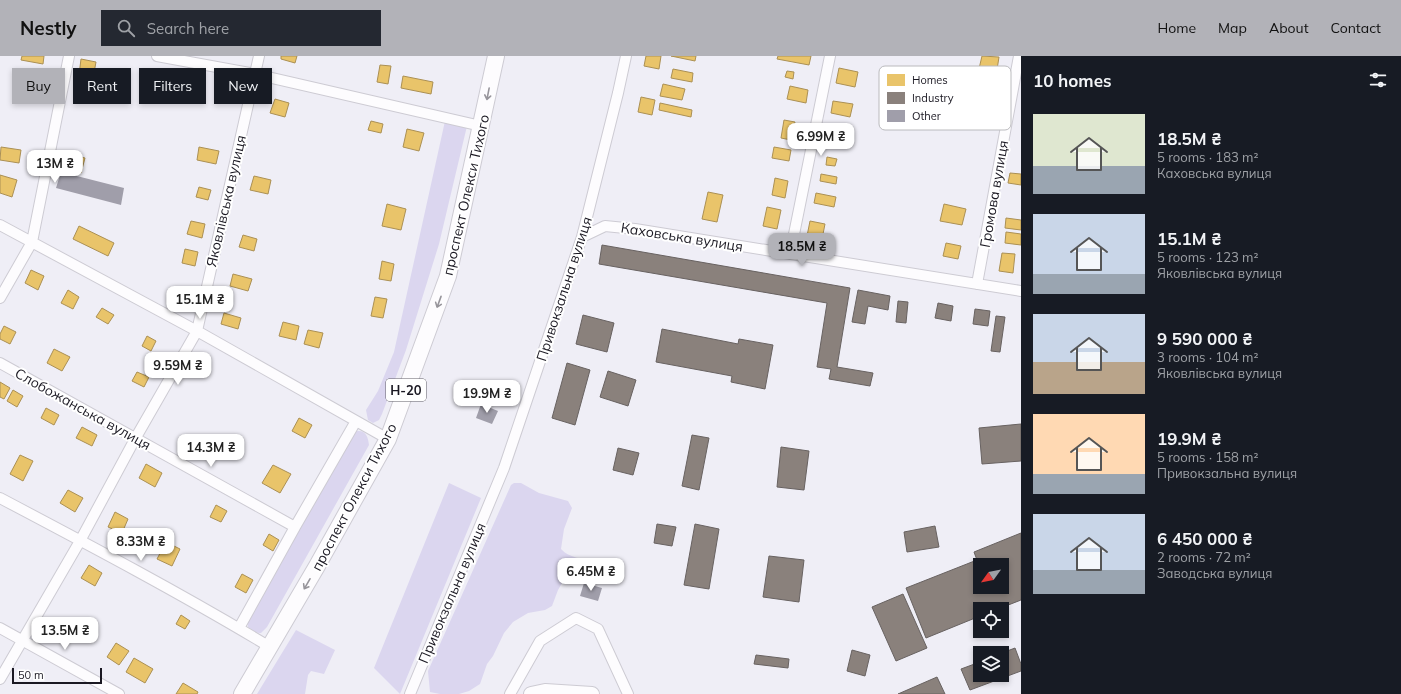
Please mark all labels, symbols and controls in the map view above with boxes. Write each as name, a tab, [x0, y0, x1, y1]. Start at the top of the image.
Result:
search box	[101, 10, 381, 46]
text: Nestly	[20, 16, 77, 40]
icon: search	[115, 17, 137, 39]
text: Search here	[147, 19, 229, 38]
text: Home	[1157, 19, 1196, 37]
text: Map	[1218, 19, 1247, 37]
text: About	[1269, 19, 1309, 37]
text: Contact	[1331, 19, 1381, 37]
legend	[879, 66, 1011, 130]
chip: Buy	[12, 68, 65, 104]
chip: Rent	[73, 68, 131, 104]
chip: Filters	[139, 68, 206, 104]
chip: New	[214, 68, 272, 104]
icon: filters	[1367, 69, 1389, 91]
text: 10 homes	[1033, 70, 1112, 91]
text: Homes	[912, 73, 948, 87]
one-way arrow	[483, 87, 491, 100]
text: Industry	[912, 91, 954, 105]
text: Other	[912, 109, 941, 123]
street label: проспект Олекси Тихого	[439, 113, 493, 277]
pin: 6.99M ₴	[784, 123, 858, 157]
text: 6.99M ₴	[796, 128, 846, 144]
text: 18.5M ₴	[1157, 128, 1221, 149]
icon: home	[1065, 130, 1113, 178]
street label: Яковлівська вулиця	[202, 133, 250, 269]
street label: Громова вулиця	[976, 139, 1012, 249]
text: 5 rooms · 183 m²	[1157, 149, 1258, 165]
pin: 13M ₴	[27, 150, 83, 184]
text: 13M ₴	[36, 155, 74, 171]
text: Каховська вулиця	[1157, 165, 1272, 181]
street label: Привокзальна вулиця	[532, 214, 596, 364]
street label: Каховська вулиця	[620, 218, 744, 256]
text: 15.1M ₴	[1157, 228, 1221, 249]
icon: home	[1065, 230, 1113, 278]
pin: 18.5M ₴	[765, 233, 839, 267]
text: 18.5M ₴	[777, 238, 827, 254]
text: 5 rooms · 123 m²	[1157, 249, 1258, 265]
text: Яковлівська вулиця	[1157, 265, 1282, 281]
pin: 15.1M ₴	[163, 286, 237, 320]
text: 15.1M ₴	[175, 291, 225, 307]
one-way arrow	[434, 296, 442, 308]
text: 9 590 000 ₴	[1157, 328, 1253, 349]
icon: home	[1065, 330, 1113, 378]
text: 3 rooms · 104 m²	[1157, 349, 1258, 365]
pin: 9.59M ₴	[141, 352, 215, 386]
text: 9.59M ₴	[153, 357, 203, 373]
street label: Слобожанська вулиця	[12, 364, 154, 454]
text: Яковлівська вулиця	[1157, 365, 1282, 381]
road number: Н-20	[386, 379, 426, 401]
pin: 19.9M ₴	[450, 380, 524, 414]
text: 19.9M ₴	[462, 385, 512, 401]
street label: проспект Олекси Тихого	[307, 420, 401, 574]
text: 19.9M ₴	[1157, 428, 1221, 449]
icon: home	[1065, 430, 1113, 478]
pin: 14.3M ₴	[174, 434, 248, 468]
text: 14.3M ₴	[186, 439, 236, 455]
text: 5 rooms · 158 m²	[1157, 449, 1258, 465]
text: Привокзальна вулиця	[1157, 465, 1297, 481]
street label: Привокзальна вулиця	[414, 520, 490, 666]
pin: 8.33M ₴	[104, 528, 178, 562]
text: 6 450 000 ₴	[1157, 528, 1253, 549]
icon: home	[1065, 530, 1113, 578]
text: 8.33M ₴	[116, 533, 166, 549]
text: 2 rooms · 72 m²	[1157, 549, 1251, 565]
pin: 6.45M ₴	[554, 558, 628, 592]
north arrow	[973, 558, 1009, 594]
map controls	[973, 558, 1009, 682]
text: 6.45M ₴	[566, 563, 616, 579]
text: Заводська вулиця	[1157, 565, 1273, 581]
one-way arrow	[302, 578, 310, 590]
button: locate	[973, 602, 1009, 638]
pin: 13.5M ₴	[28, 617, 102, 651]
text: 13.5M ₴	[40, 622, 90, 638]
button: layers	[973, 646, 1009, 682]
scale bar	[12, 666, 102, 685]
text: 50 m	[18, 668, 44, 682]

